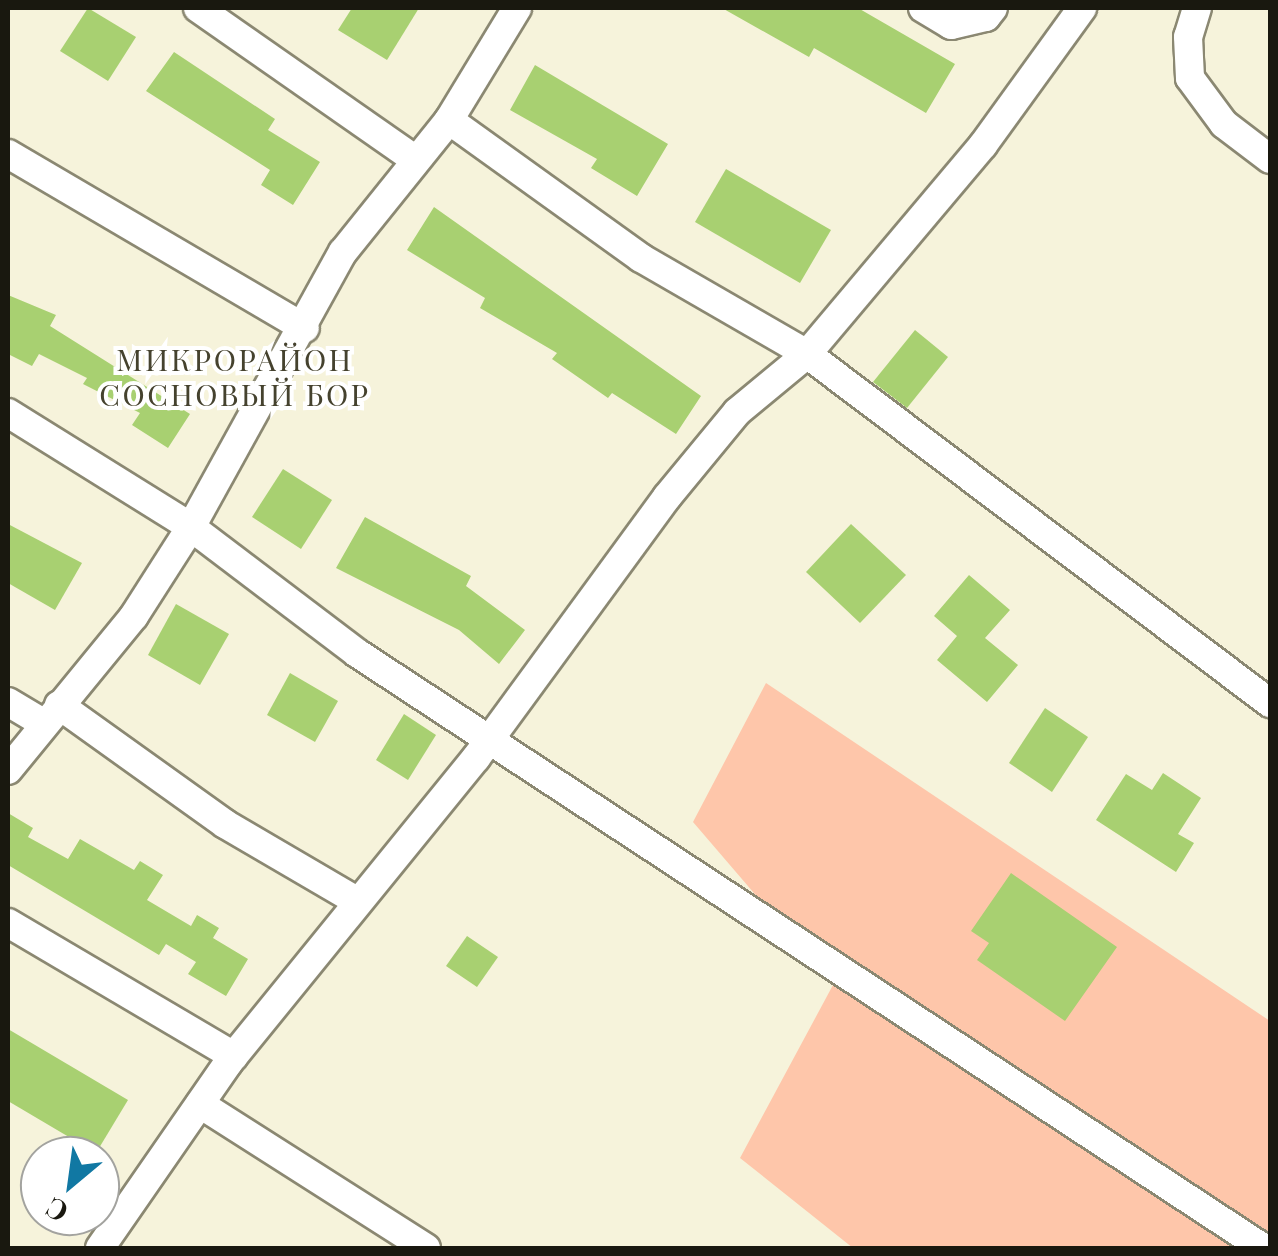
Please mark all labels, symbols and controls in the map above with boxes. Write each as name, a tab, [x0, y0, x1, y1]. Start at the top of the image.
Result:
district label: МИКРОРАЙОН СОСНОВЫЙ БОР	[99, 341, 371, 412]
north arrow	[20, 1136, 120, 1236]
text: С	[39, 1190, 74, 1232]

